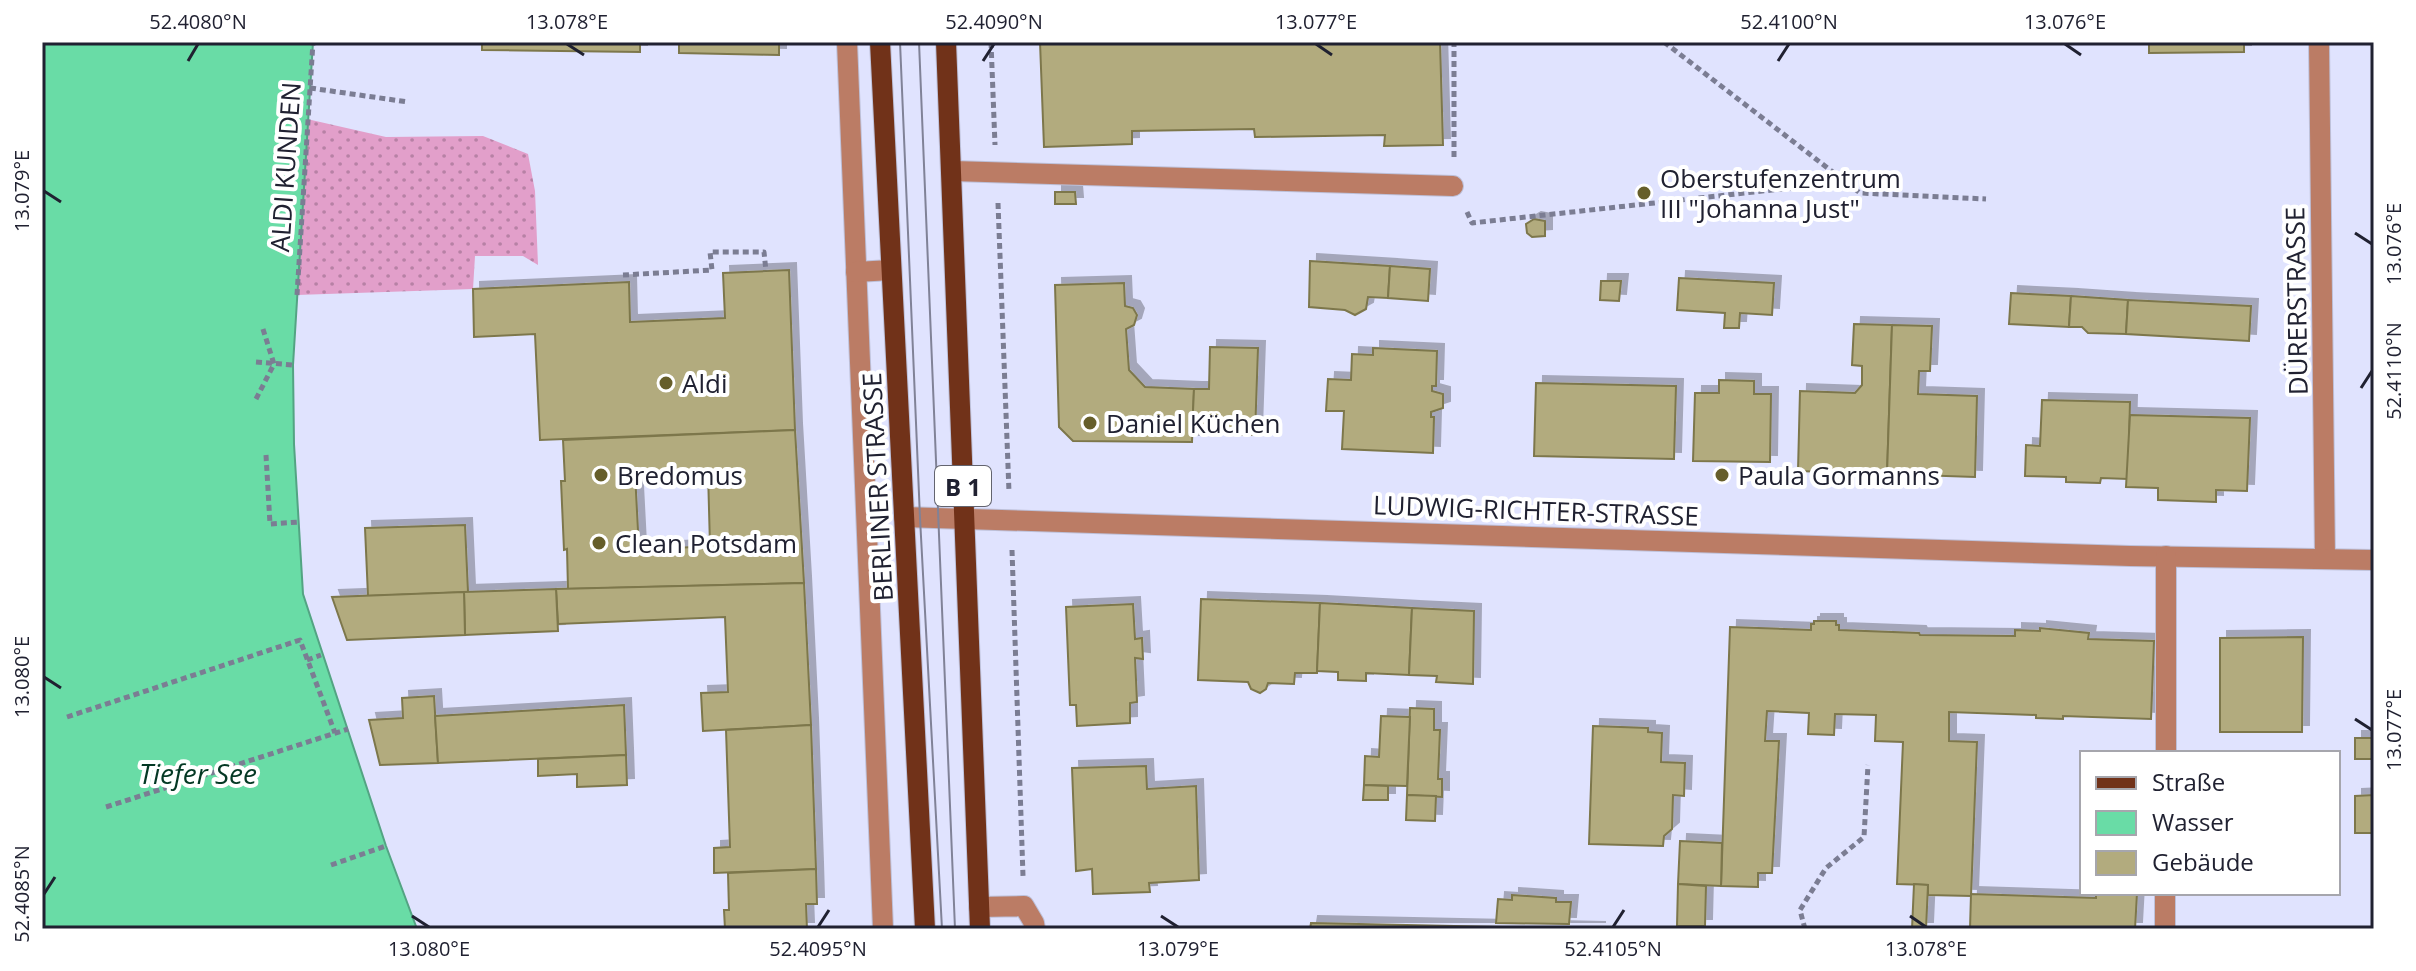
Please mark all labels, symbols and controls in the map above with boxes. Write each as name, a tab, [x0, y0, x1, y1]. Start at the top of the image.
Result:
text: 52.4080°N	[149, 8, 247, 35]
text: 13.078°E	[526, 8, 608, 35]
text: 52.4090°N	[945, 8, 1043, 35]
text: 13.077°E	[1275, 8, 1357, 35]
text: 52.4100°N	[1740, 8, 1838, 35]
text: 13.076°E	[2024, 8, 2106, 35]
street label: ALDI KUNDEN	[261, 81, 309, 253]
text: 13.079°E	[8, 150, 35, 232]
place label: Oberstufenzentrum III "Johanna Just"	[1660, 160, 1901, 226]
marker: Oberstufenzentrum III "Johanna Just"	[1635, 184, 1653, 202]
text: 13.076°E	[2380, 203, 2407, 285]
street label: DÜRERSTRASSE	[2276, 207, 2316, 395]
text: 52.4110°N	[2380, 322, 2407, 420]
place label: Aldi	[682, 365, 727, 401]
street label: BERLINER STRASSE	[853, 372, 901, 602]
marker: Aldi	[657, 374, 675, 392]
place label: Daniel Küchen	[1106, 405, 1281, 441]
marker: Daniel Küchen	[1081, 414, 1099, 432]
place label: Bredomus	[617, 457, 743, 493]
place label: Paula Gormanns	[1738, 457, 1940, 493]
marker: Bredomus	[592, 466, 610, 484]
road number: B 1	[935, 466, 991, 506]
marker: Paula Gormanns	[1713, 466, 1731, 484]
street label: LUDWIG-RICHTER-STRASSE	[1372, 486, 1700, 534]
place label: Clean Potsdam	[615, 525, 797, 561]
marker: Clean Potsdam	[590, 534, 608, 552]
text: 13.080°E	[8, 636, 35, 718]
text: 13.077°E	[2380, 689, 2407, 771]
legend	[2080, 751, 2340, 895]
water label: Tiefer See	[139, 754, 257, 792]
text: Straße	[2152, 765, 2225, 798]
text: Wasser	[2152, 805, 2234, 838]
text: 52.4085°N	[8, 845, 35, 943]
text: Gebäude	[2152, 845, 2254, 878]
text: 13.080°E	[388, 935, 470, 962]
text: 52.4095°N	[769, 935, 867, 962]
text: 13.079°E	[1137, 935, 1219, 962]
text: 52.4105°N	[1564, 935, 1662, 962]
text: 13.078°E	[1885, 935, 1967, 962]

